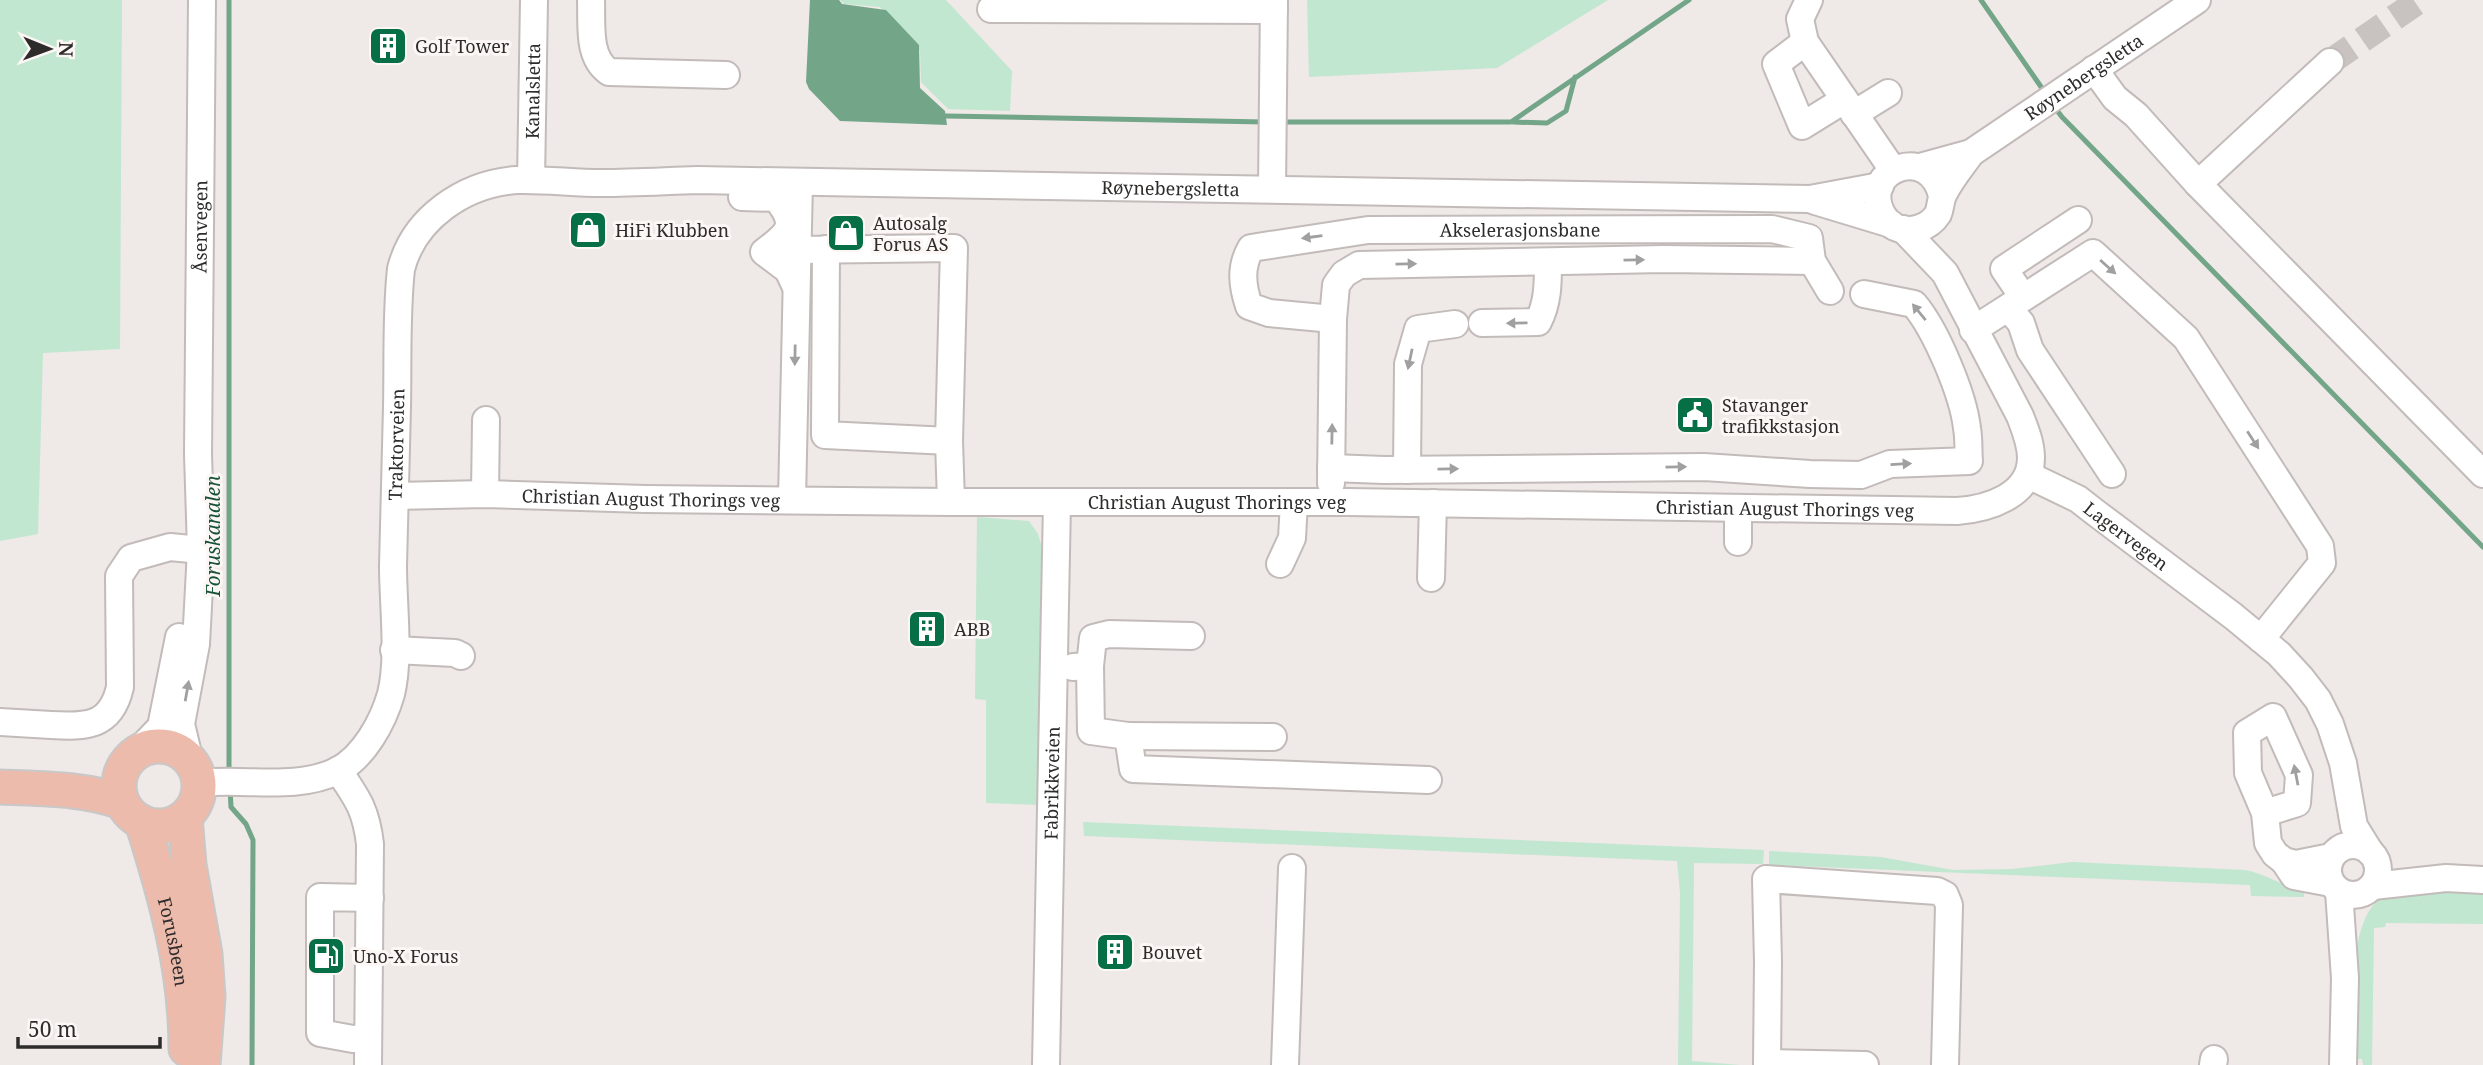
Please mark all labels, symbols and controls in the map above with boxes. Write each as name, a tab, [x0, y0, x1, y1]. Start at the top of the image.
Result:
north arrow	[14, 14, 84, 84]
building icon: Golf Tower	[367, 25, 409, 67]
street label: Røynebergsletta	[2020, 28, 2148, 125]
place label: Golf Tower	[415, 34, 510, 58]
text: N	[53, 42, 79, 57]
street label: Kanalsletta	[520, 43, 545, 139]
street label: Røynebergsletta	[1101, 175, 1240, 201]
street label: Åsenvegen	[188, 179, 212, 273]
shop icon: HiFi Klubben	[567, 209, 609, 251]
place label: Autosalg Forus AS	[873, 211, 948, 256]
shop icon: Autosalg Forus AS	[825, 212, 867, 254]
street label: Akselerasjonsbane	[1440, 217, 1600, 242]
place label: HiFi Klubben	[615, 218, 729, 242]
one-way arrow	[1301, 232, 1323, 243]
one-way arrow	[1623, 254, 1645, 265]
one-way arrow	[1395, 258, 1417, 269]
one-way arrow	[2099, 259, 2117, 275]
one-way arrow	[1912, 304, 1927, 322]
one-way arrow	[1505, 317, 1527, 328]
one-way arrow	[789, 345, 800, 367]
one-way arrow	[1405, 348, 1416, 370]
street label: Traktorveien	[383, 388, 409, 501]
place label: Stavanger trafikkstasjon	[1722, 393, 1840, 438]
public building icon: Stavanger trafikkstasjon	[1674, 394, 1716, 436]
one-way arrow	[1326, 423, 1337, 445]
one-way arrow	[2247, 430, 2260, 450]
one-way arrow	[1890, 458, 1912, 469]
one-way arrow	[1665, 461, 1687, 473]
one-way arrow	[1438, 464, 1460, 475]
water label: Foruskanalen	[200, 475, 226, 598]
street label: Christian August Thorings veg	[521, 483, 781, 512]
street label: Christian August Thorings veg	[1088, 490, 1346, 514]
street label: Christian August Thorings veg	[1655, 495, 1915, 522]
street label: Lagervegen	[2079, 496, 2174, 576]
building icon: ABB	[906, 608, 948, 650]
place label: ABB	[954, 617, 990, 641]
one-way arrow	[182, 680, 193, 702]
street label: Fabrikkveien	[1038, 726, 1065, 840]
one-way arrow	[2290, 763, 2301, 785]
street label: Forusbeen	[153, 895, 194, 988]
building icon: Bouvet	[1094, 931, 1136, 973]
fuel station icon: Uno-X Forus	[305, 935, 347, 977]
place label: Bouvet	[1142, 940, 1202, 964]
place label: Uno-X Forus	[353, 944, 458, 968]
scale bar	[18, 1006, 159, 1050]
text: 50 m	[28, 1015, 77, 1043]

